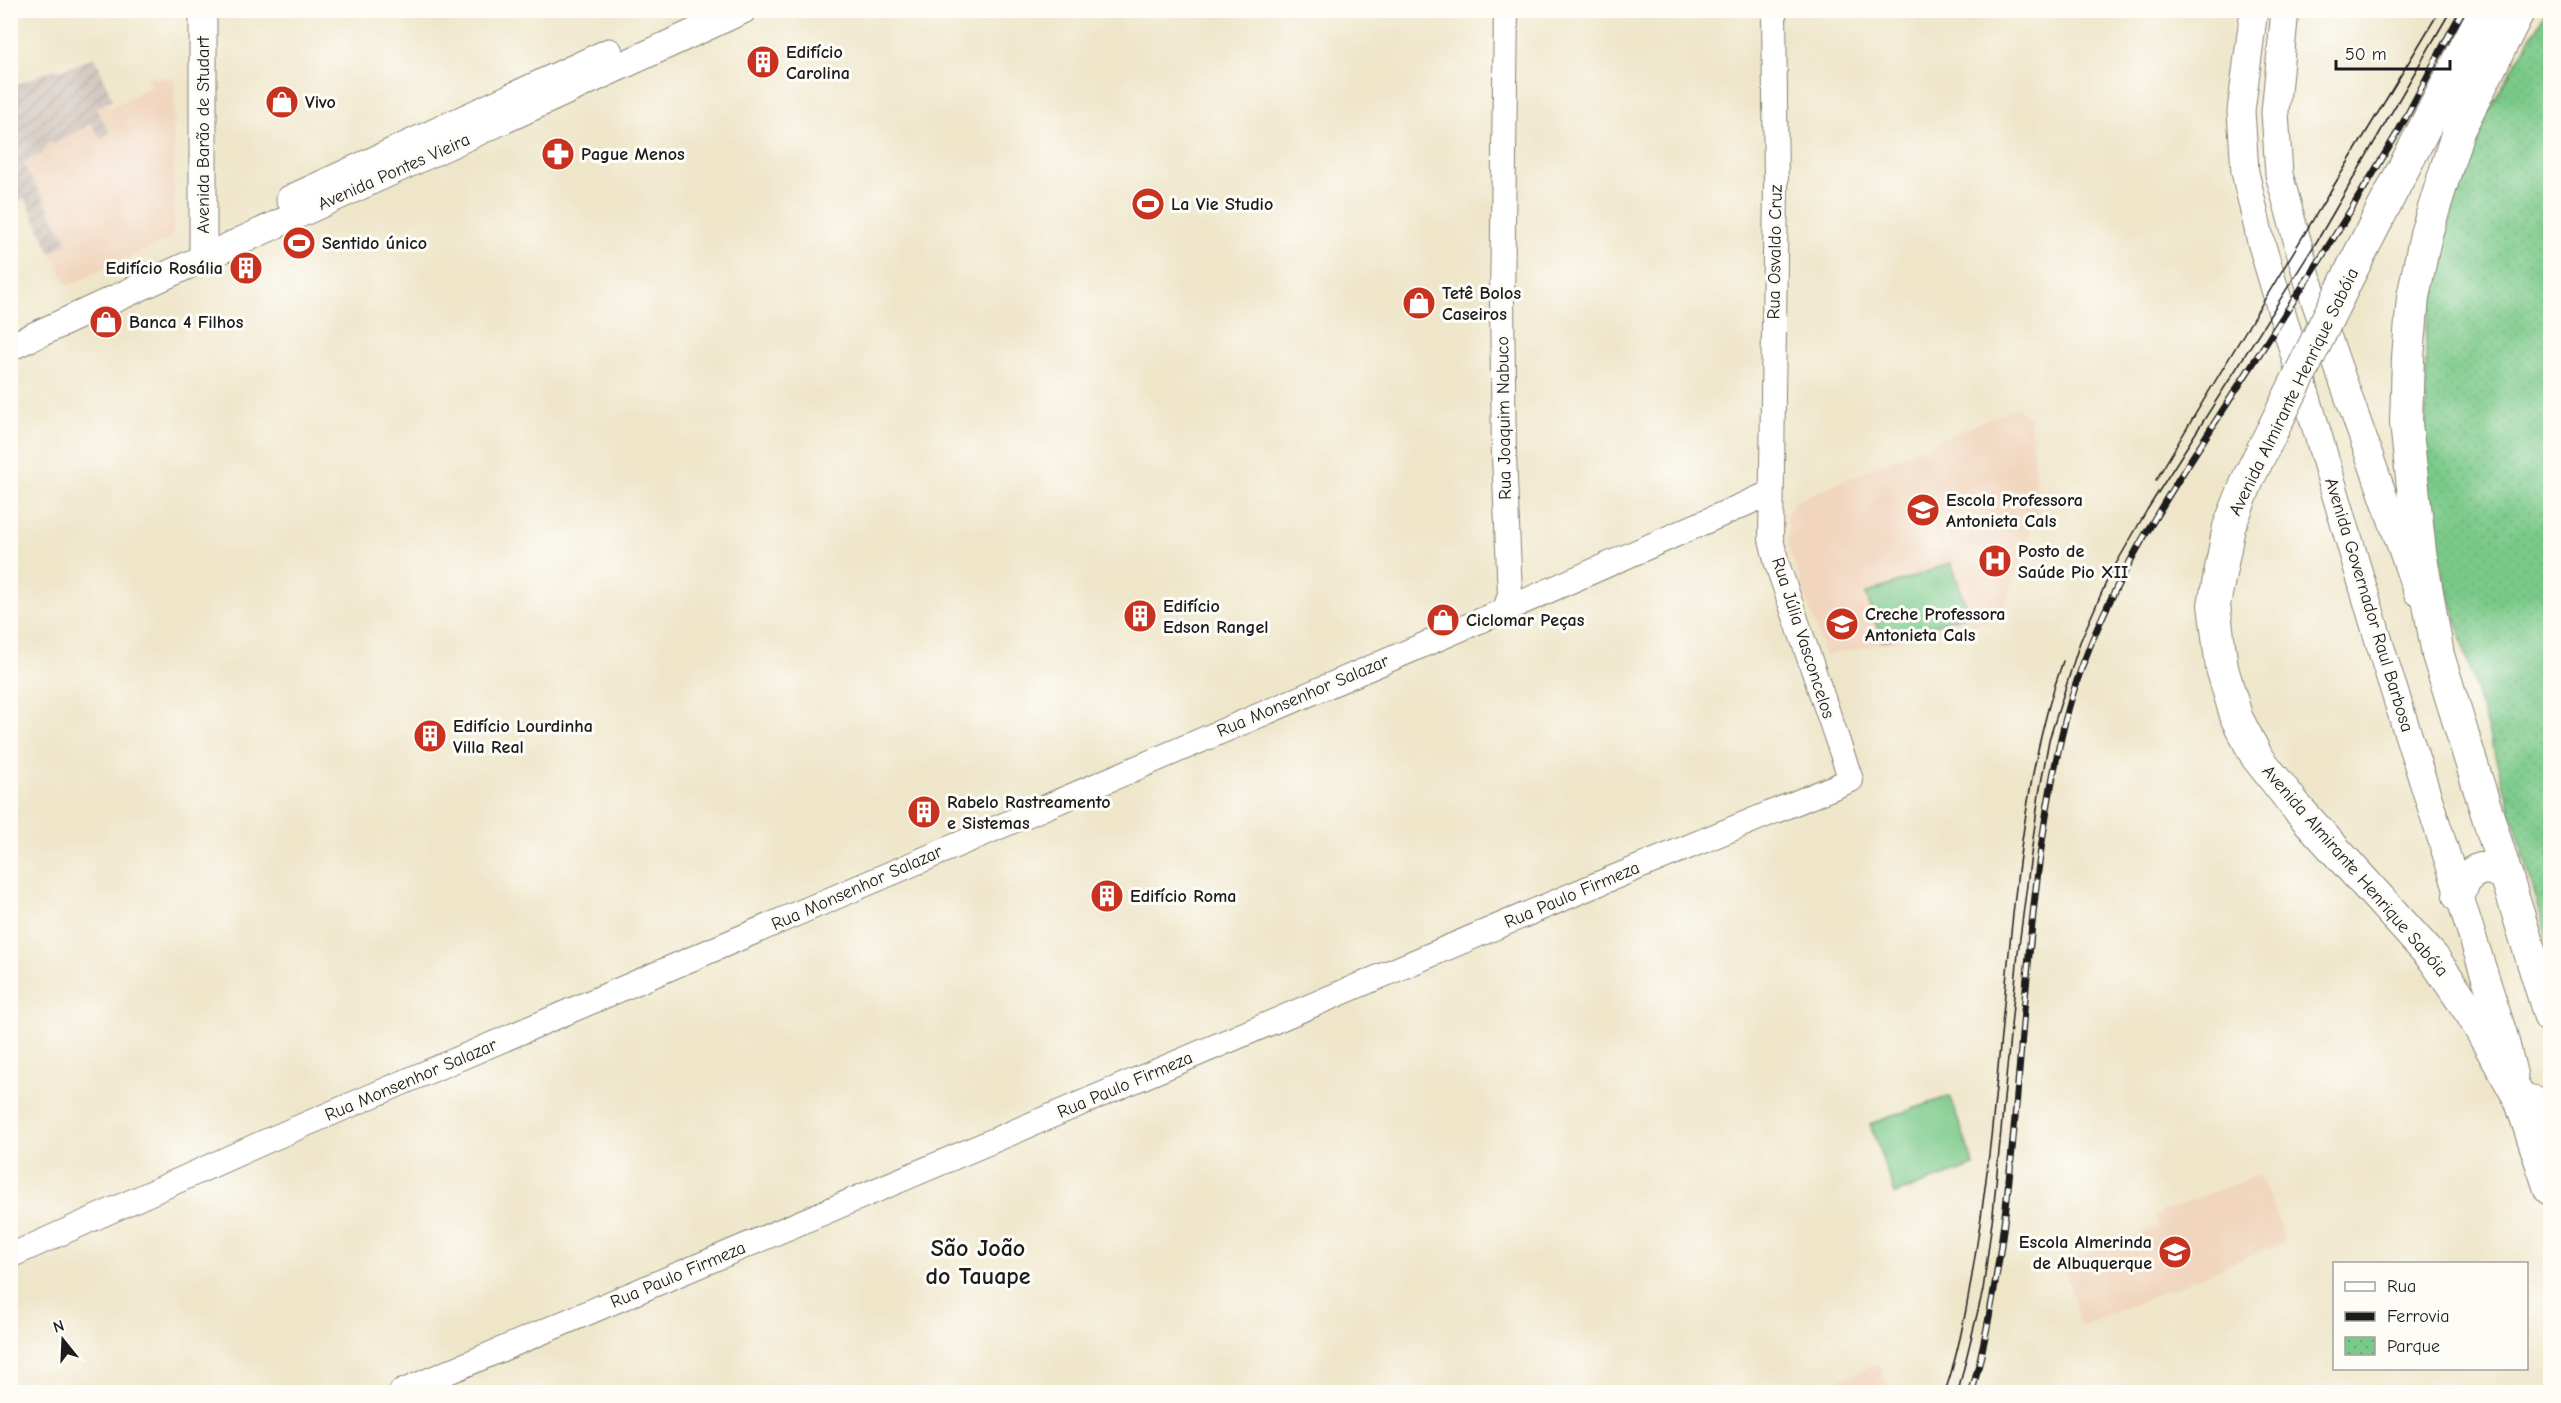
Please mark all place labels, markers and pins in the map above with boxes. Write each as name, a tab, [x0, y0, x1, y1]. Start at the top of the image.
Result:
place label: Edifício Carolina	[786, 42, 850, 84]
building icon: Edifício Carolina	[745, 44, 781, 80]
shop icon: Vivo	[264, 84, 300, 120]
place label: Vivo	[305, 92, 336, 113]
pharmacy icon: Pague Menos	[540, 136, 576, 172]
place label: Pague Menos	[581, 144, 685, 165]
sports icon: La Vie Studio	[1130, 186, 1166, 222]
place label: La Vie Studio	[1171, 194, 1273, 215]
sports icon: Sentido único	[281, 225, 317, 261]
place label: Sentido único	[322, 233, 427, 254]
building icon: Edifício Rosália	[228, 250, 264, 286]
place label: Edifício Rosália	[105, 258, 223, 279]
place label: Tetê Bolos Caseiros	[1442, 283, 1521, 325]
shop icon: Tetê Bolos Caseiros	[1401, 285, 1437, 321]
shop icon: Banca 4 Filhos	[88, 304, 124, 340]
place label: Banca 4 Filhos	[129, 312, 244, 333]
place label: Escola Professora Antonieta Cals	[1946, 490, 2083, 532]
school or university icon: Escola Professora Antonieta Cals	[1905, 492, 1941, 528]
place label: Posto de Saúde Pio XII	[2018, 541, 2128, 583]
hospital icon: Posto de Saúde Pio XII	[1977, 543, 2013, 579]
place label: Edifício Edson Rangel	[1163, 596, 1269, 638]
building icon: Edifício Edson Rangel	[1122, 598, 1158, 634]
shop icon: Ciclomar Peças	[1425, 602, 1461, 638]
place label: Creche Professora Antonieta Cals	[1865, 604, 2005, 646]
school or university icon: Creche Professora Antonieta Cals	[1824, 606, 1860, 642]
place label: Ciclomar Peças	[1466, 610, 1585, 631]
place label: Edifício Lourdinha Villa Real	[453, 716, 593, 758]
building icon: Edifício Lourdinha Villa Real	[412, 718, 448, 754]
place label: Rabelo Rastreamento e Sistemas	[947, 792, 1111, 834]
building icon: Rabelo Rastreamento e Sistemas	[906, 794, 942, 830]
building icon: Edifício Roma	[1089, 878, 1125, 914]
place label: Edifício Roma	[1130, 886, 1236, 907]
place label: Escola Almerinda de Albuquerque	[2019, 1232, 2152, 1274]
school or university icon: Escola Almerinda de Albuquerque	[2157, 1234, 2193, 1270]

